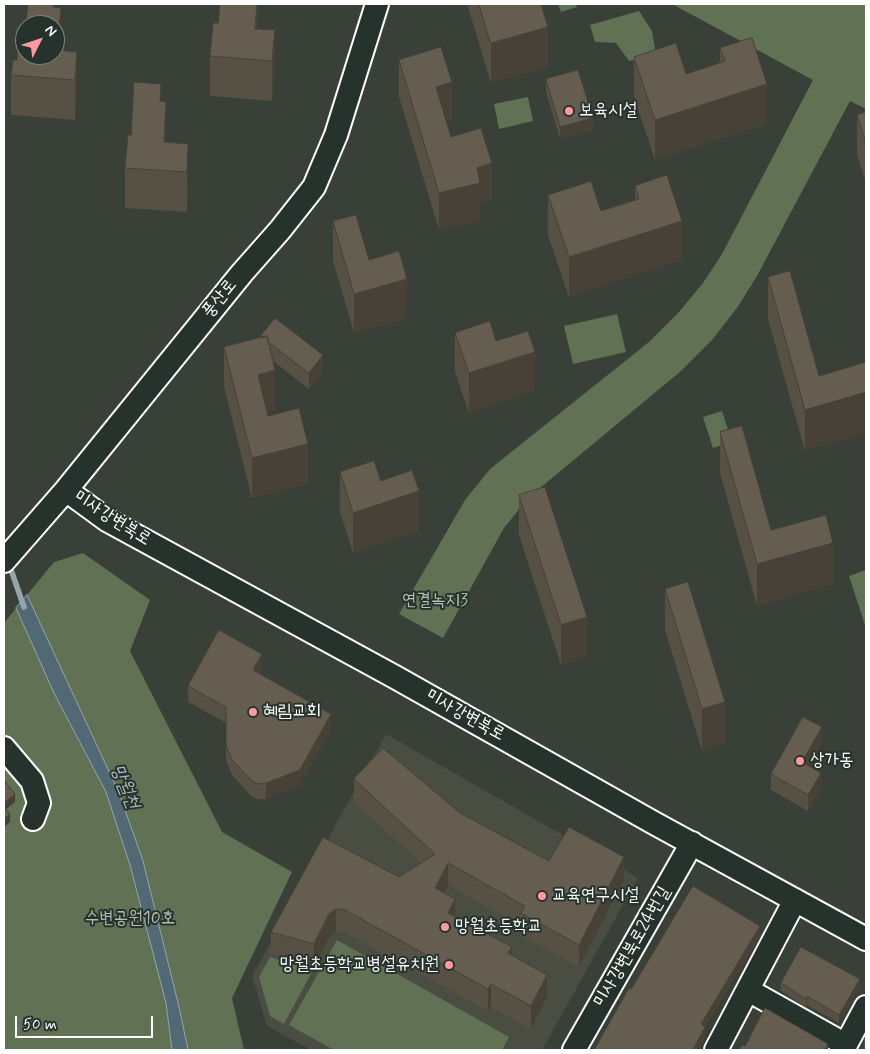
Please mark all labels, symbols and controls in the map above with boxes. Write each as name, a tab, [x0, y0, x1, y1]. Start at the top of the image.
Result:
north arrow	[15, 15, 65, 65]
text: N	[41, 21, 60, 40]
place label: 보육시설	[579, 100, 637, 122]
marker: 보육시설	[563, 105, 575, 117]
street label: 풍산로	[198, 275, 242, 323]
street label: 미사강변북로	[69, 487, 155, 551]
park label: 연결녹지3	[402, 590, 468, 612]
street label: 미사강변북로	[422, 685, 508, 747]
place label: 혜림교회	[263, 701, 321, 723]
marker: 혜림교회	[247, 706, 259, 718]
place label: 상가동	[810, 750, 853, 772]
marker: 상가동	[794, 755, 806, 767]
water label: 망월천	[105, 761, 143, 813]
street label: 미사강변북로24번길	[590, 883, 676, 1011]
place label: 교육연구시설	[552, 885, 639, 907]
marker: 교육연구시설	[536, 890, 548, 902]
park label: 수변공원10호	[85, 908, 175, 930]
place label: 망월초등학교	[455, 916, 542, 938]
marker: 망월초등학교	[439, 921, 451, 933]
place label: 망월초등학교병설유치원	[280, 954, 439, 976]
marker: 망월초등학교병설유치원	[443, 959, 455, 971]
scale bar	[18, 1006, 155, 1038]
text: 50 m	[23, 1015, 57, 1035]

